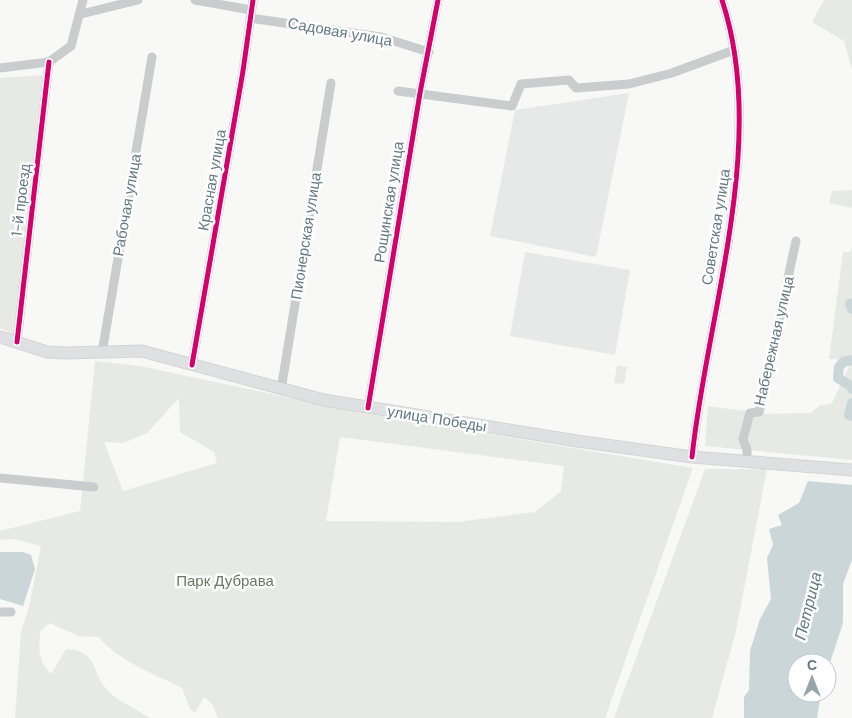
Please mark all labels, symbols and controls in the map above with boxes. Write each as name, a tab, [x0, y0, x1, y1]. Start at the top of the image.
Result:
street label: Садовая улица	[286, 13, 395, 51]
street label: Красная улица	[193, 127, 231, 232]
street label: Рощинская улица	[370, 139, 409, 264]
street label: Рабочая улица	[108, 151, 146, 258]
street label: 1-й проезд	[7, 162, 35, 238]
street label: Советская улица	[697, 167, 735, 287]
street label: Пионерская улица	[286, 170, 326, 301]
street label: Набережная улица	[749, 274, 799, 408]
street label: улица Победы	[386, 401, 488, 437]
water label: Петрица	[789, 570, 827, 642]
park label: Парк Дубрава	[176, 571, 274, 591]
north arrow	[787, 653, 837, 703]
text: С	[807, 656, 817, 674]

